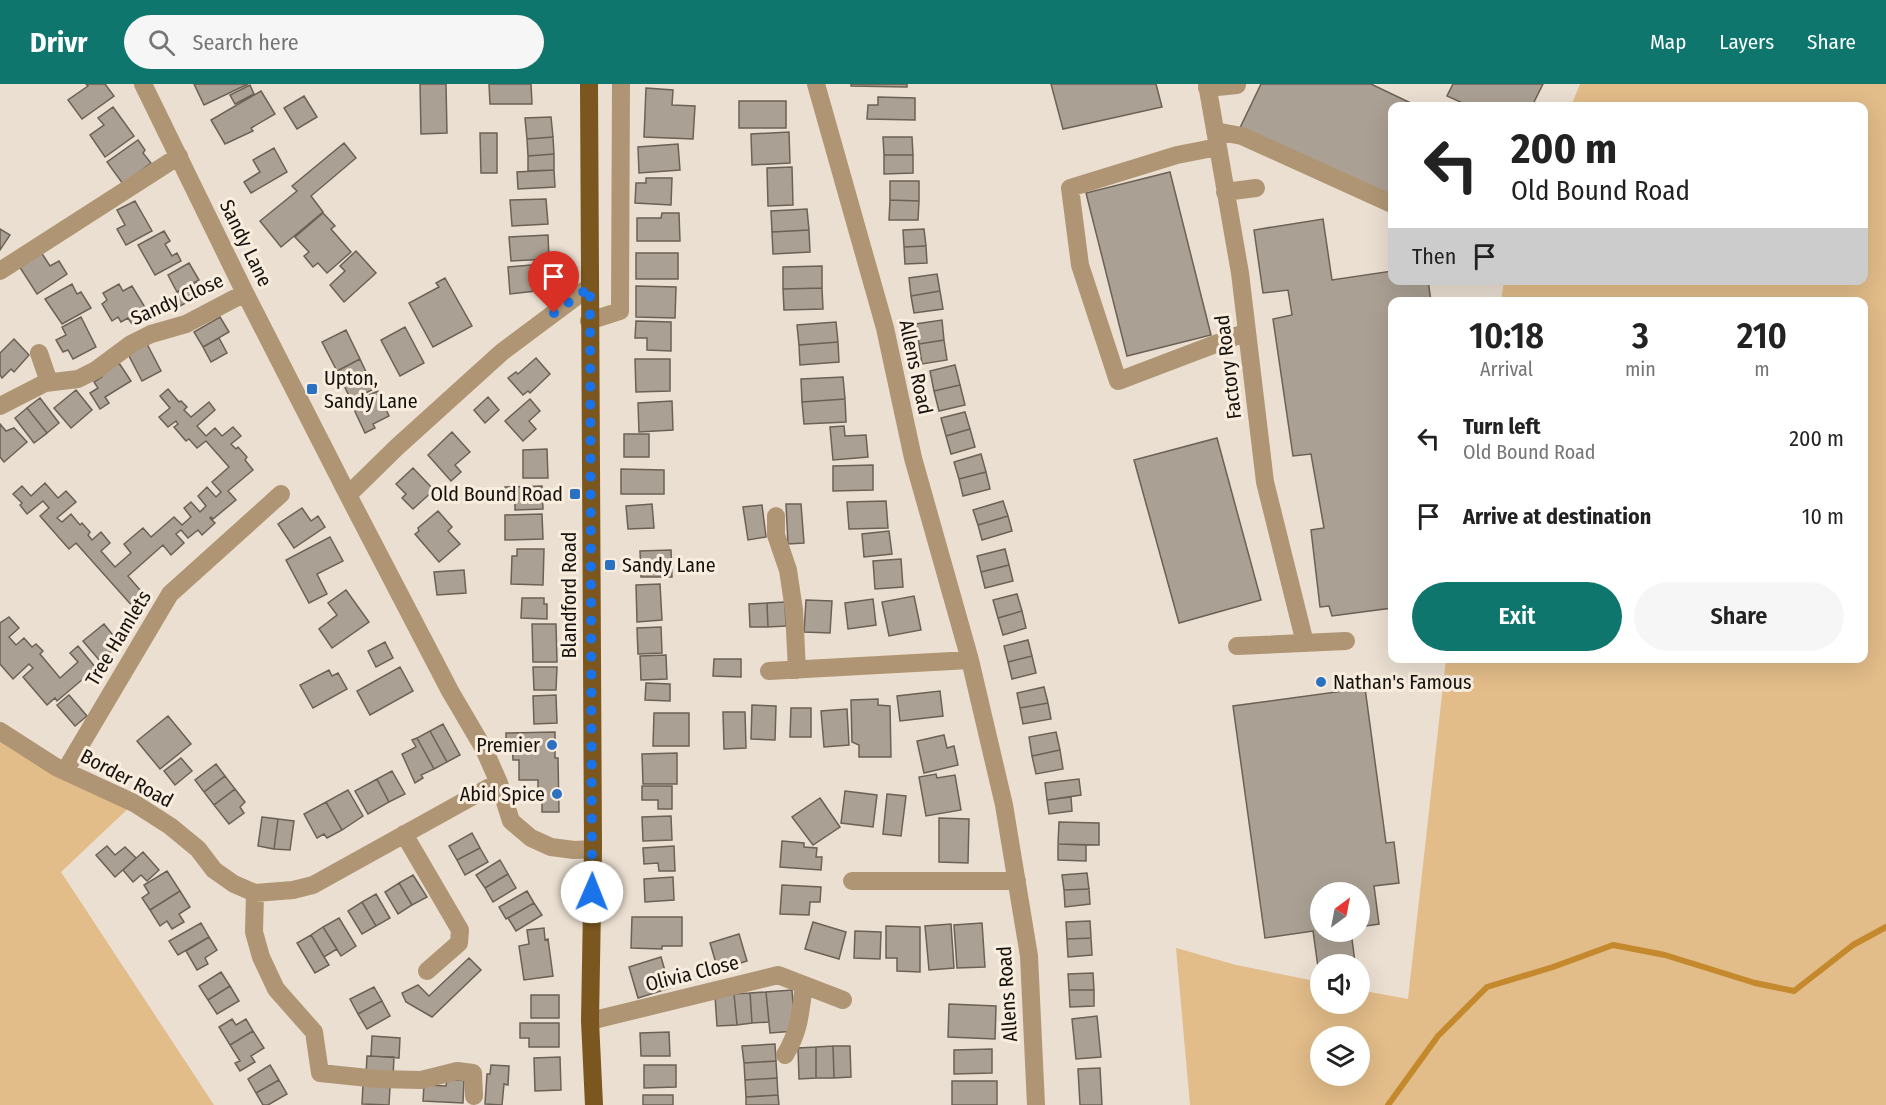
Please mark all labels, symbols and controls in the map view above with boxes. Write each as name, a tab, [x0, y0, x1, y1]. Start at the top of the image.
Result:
search box	[124, 15, 544, 69]
text: Drivr	[30, 26, 88, 59]
icon: search	[145, 26, 178, 59]
text: Search here	[193, 29, 299, 56]
text: Map	[1650, 29, 1686, 55]
text: Layers	[1719, 29, 1774, 55]
text: Share	[1807, 29, 1856, 55]
text: 200 m	[1511, 124, 1617, 174]
icon: left	[1412, 126, 1490, 204]
text: Old Bound Road	[1511, 175, 1690, 207]
street label: Sandy Lane	[215, 196, 277, 290]
icon: arrive	[1468, 240, 1501, 273]
text: Then	[1412, 243, 1456, 270]
pin	[528, 251, 579, 313]
icon: arrive	[537, 260, 570, 293]
street label: Sandy Close	[127, 268, 227, 330]
street label: Factory Road	[1210, 314, 1246, 420]
text: 10:18	[1469, 314, 1544, 358]
text: 3	[1632, 314, 1649, 358]
text: 210	[1737, 314, 1787, 358]
street label: Allens Road	[894, 318, 938, 416]
text: Arrival	[1480, 357, 1533, 381]
text: min	[1625, 357, 1656, 381]
text: m	[1754, 357, 1770, 381]
place label: Upton, Sandy Lane	[324, 366, 418, 413]
marker: Upton, Sandy Lane	[305, 382, 319, 396]
text: Turn left	[1463, 413, 1541, 440]
icon: left	[1412, 422, 1445, 455]
text: 200 m	[1789, 425, 1844, 452]
text: Old Bound Road	[1463, 440, 1596, 464]
place label: Old Bound Road	[431, 482, 563, 506]
marker: Old Bound Road	[568, 487, 582, 501]
icon: arrive	[1412, 500, 1445, 533]
text: Arrive at destination	[1463, 503, 1651, 530]
text: 10 m	[1802, 503, 1844, 530]
street label: Blandford Road	[557, 532, 581, 658]
place label: Sandy Lane	[622, 553, 716, 577]
marker: Sandy Lane	[603, 558, 617, 572]
button: Exit	[1412, 582, 1622, 651]
button: Share	[1634, 582, 1844, 651]
street label: Tree Hamlets	[80, 586, 156, 690]
place label: Nathan's Famous	[1333, 670, 1472, 694]
marker: Nathan's Famous	[1314, 675, 1328, 689]
place label: Premier	[476, 733, 540, 757]
marker: Premier	[545, 738, 559, 752]
street label: Border Road	[77, 744, 177, 812]
place label: Abid Spice	[460, 782, 545, 806]
marker: Abid Spice	[550, 787, 564, 801]
position arrow	[560, 860, 624, 924]
north arrow	[1310, 882, 1370, 942]
map controls	[1310, 882, 1370, 1086]
street label: Allens Road	[992, 945, 1022, 1043]
street label: Olivia Close	[643, 950, 741, 996]
button: sound	[1310, 954, 1370, 1014]
button: layers	[1310, 1026, 1370, 1086]

